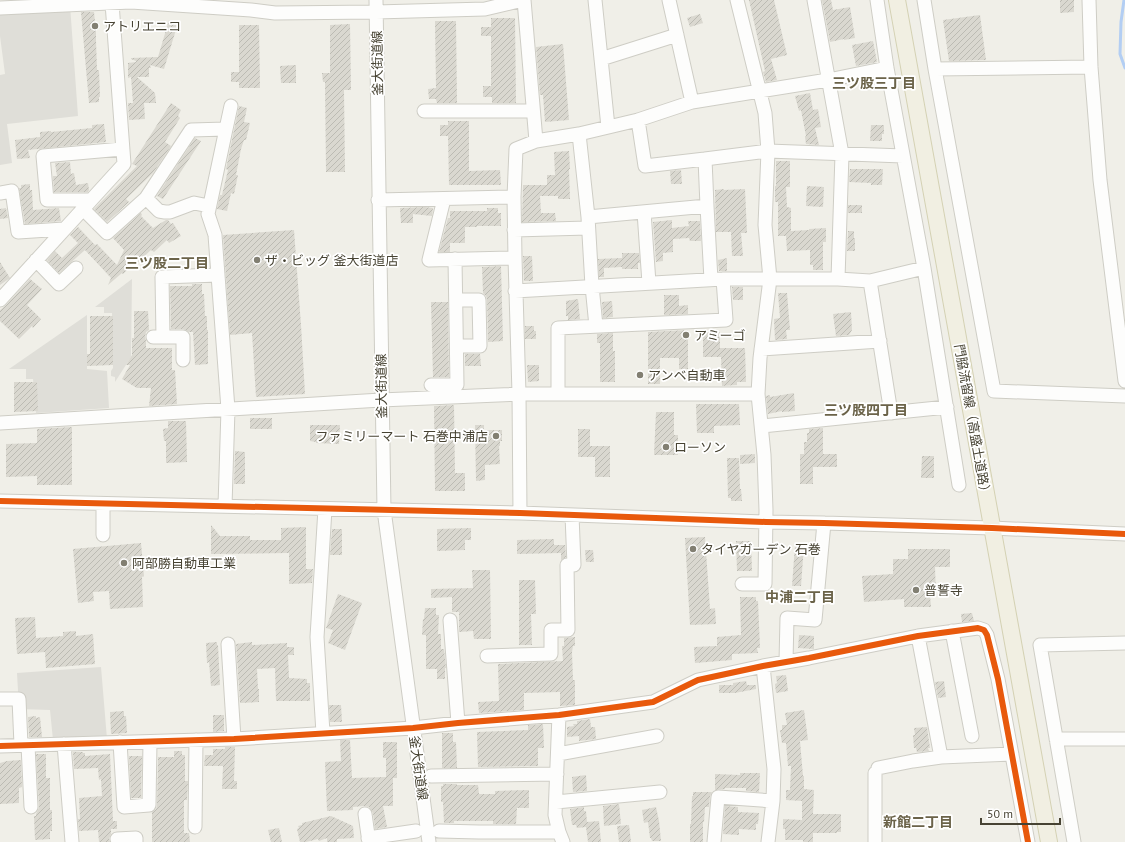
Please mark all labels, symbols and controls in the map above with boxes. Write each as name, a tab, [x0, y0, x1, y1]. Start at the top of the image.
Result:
place label: アトリエニコ	[103, 18, 181, 35]
marker: アトリエニコ	[90, 21, 100, 31]
street label: 釜大街道線	[368, 30, 387, 96]
district label: 三ツ股三丁目	[832, 74, 916, 92]
place label: ザ・ビッグ 釜大街道店	[265, 252, 398, 269]
district label: 三ツ股二丁目	[125, 254, 209, 272]
marker: ザ・ビッグ 釜大街道店	[252, 255, 262, 265]
place label: アミーゴ	[694, 327, 746, 344]
marker: アミーゴ	[681, 330, 691, 340]
street label: 門脇流留線（高盛土道路）	[951, 343, 994, 499]
street label: 釜大街道線	[372, 353, 391, 419]
place label: アンベ自動車	[648, 367, 725, 384]
marker: アンベ自動車	[635, 370, 645, 380]
district label: 三ツ股四丁目	[824, 401, 908, 419]
place label: ファミリーマート 石巻中浦店	[316, 428, 488, 445]
marker: ファミリーマート 石巻中浦店	[491, 431, 501, 441]
place label: ローソン	[674, 439, 726, 456]
marker: ローソン	[661, 442, 671, 452]
place label: タイヤガーデン 石巻	[701, 541, 821, 558]
marker: タイヤガーデン 石巻	[688, 544, 698, 554]
place label: 阿部勝自動車工業	[132, 555, 236, 572]
marker: 阿部勝自動車工業	[119, 558, 129, 568]
place label: 普誓寺	[924, 582, 963, 599]
marker: 普誓寺	[911, 585, 921, 595]
district label: 中浦二丁目	[765, 588, 835, 606]
street label: 釜大街道線	[406, 735, 431, 801]
scale bar	[981, 800, 1060, 826]
text: 50 m	[987, 806, 1013, 821]
district label: 新館二丁目	[883, 813, 953, 831]

